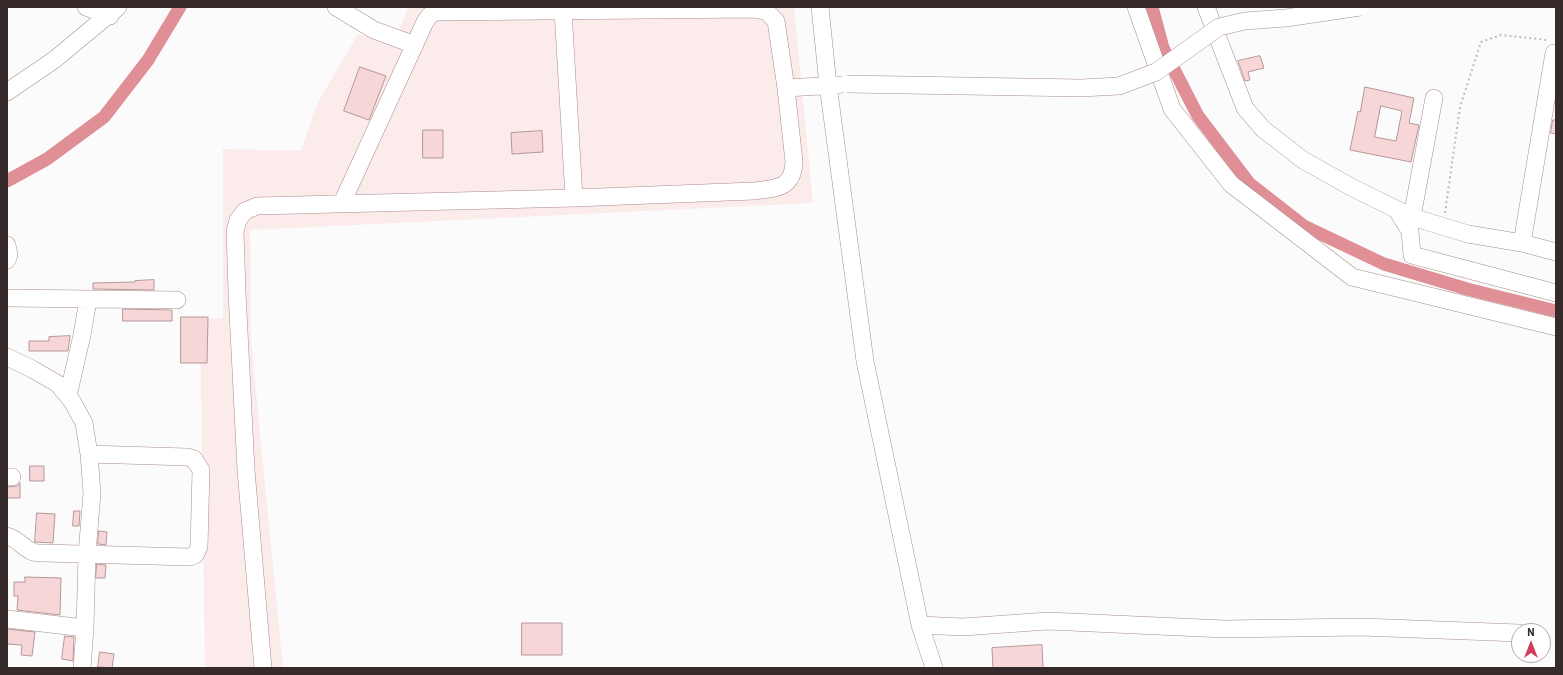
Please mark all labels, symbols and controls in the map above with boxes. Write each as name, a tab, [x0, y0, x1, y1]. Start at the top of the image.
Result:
north arrow	[1511, 623, 1551, 663]
text: N	[1527, 625, 1535, 638]

